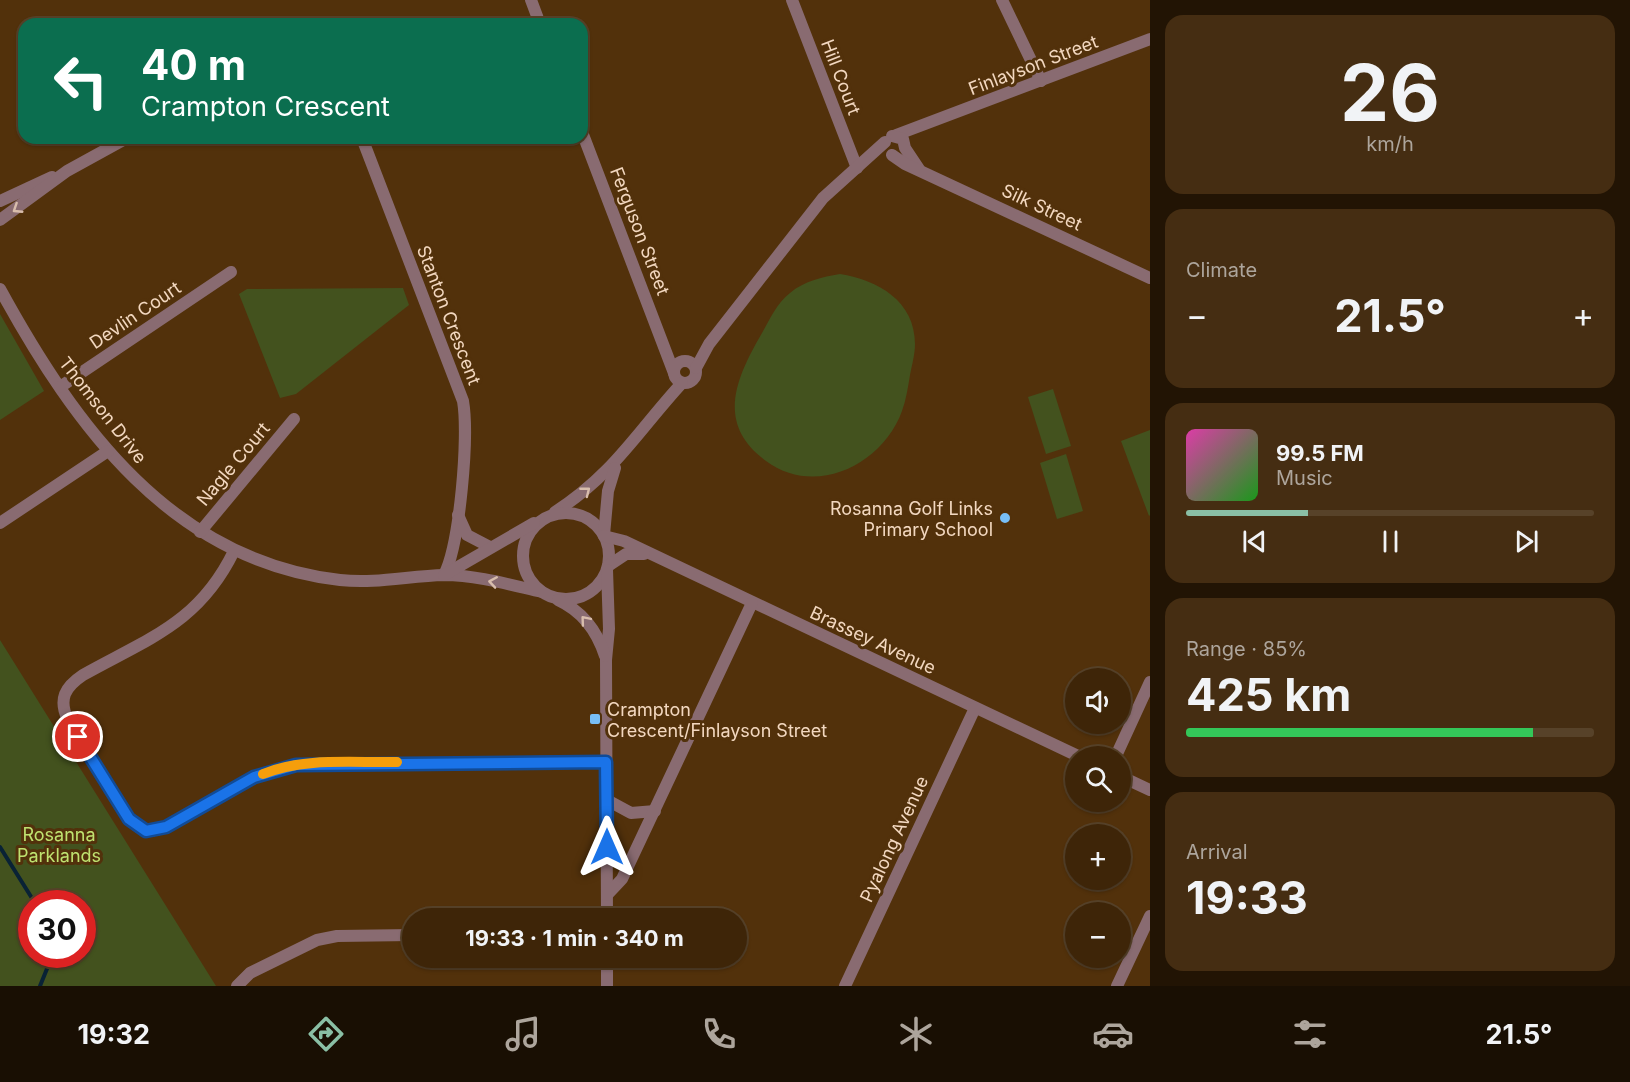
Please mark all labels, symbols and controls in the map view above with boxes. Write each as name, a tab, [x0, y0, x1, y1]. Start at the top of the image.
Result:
street label: Finlayson Street	[965, 31, 1101, 99]
street label: Hill Court	[817, 36, 865, 118]
text: 40 m	[141, 39, 246, 90]
icon: left	[42, 42, 120, 120]
text: 26	[1340, 45, 1440, 140]
text: Crampton Crescent	[141, 90, 390, 123]
text: km/h	[1366, 132, 1414, 156]
street label: Ferguson Street	[606, 164, 674, 298]
street label: Silk Street	[999, 179, 1086, 235]
one-way arrow	[13, 201, 24, 212]
street label: Stanton Crescent	[413, 242, 485, 388]
text: Climate	[1186, 258, 1257, 282]
street label: Devlin Court	[85, 277, 185, 353]
text: 21.5°	[1334, 288, 1446, 343]
text: −	[1186, 295, 1208, 335]
text: +	[1572, 295, 1594, 335]
street label: Thomson Drive	[55, 353, 151, 467]
street label: Nagle Court	[192, 418, 274, 510]
text: 99.5 FM	[1276, 440, 1364, 466]
text: Music	[1276, 466, 1333, 490]
one-way arrow	[579, 487, 590, 498]
place label: Rosanna Golf Links Primary School	[830, 498, 993, 540]
marker: Rosanna Golf Links Primary School	[998, 511, 1012, 525]
icon: previous	[1238, 525, 1271, 558]
icon: pause	[1374, 525, 1407, 558]
icon: next	[1510, 525, 1543, 558]
one-way arrow	[489, 577, 498, 589]
street label: Brassey Avenue	[807, 602, 939, 678]
one-way arrow	[581, 616, 592, 627]
text: Range · 85%	[1186, 637, 1307, 661]
text: 425 km	[1186, 667, 1351, 722]
map controls	[1065, 668, 1131, 968]
button: sound	[1065, 668, 1131, 734]
place label: Crampton Crescent/Finlayson Street	[607, 699, 827, 741]
pin	[52, 711, 103, 762]
marker: Crampton Crescent/Finlayson Street	[588, 712, 602, 726]
icon: arrive	[61, 720, 94, 753]
button: search	[1065, 746, 1131, 812]
street label: Pyalong Avenue	[856, 773, 932, 905]
position arrow	[575, 815, 639, 879]
park label: Rosanna Parklands	[17, 824, 101, 866]
button: +	[1065, 824, 1131, 890]
text: Arrival	[1186, 840, 1248, 864]
text: 19:33	[1186, 870, 1308, 925]
speed limit sign: 30	[18, 890, 96, 968]
button: −	[1065, 902, 1131, 968]
text: 19:33 · 1 min · 340 m	[465, 925, 684, 951]
icon: directions	[305, 1013, 347, 1055]
icon: music	[502, 1013, 544, 1055]
icon: phone	[698, 1013, 740, 1055]
icon: climate	[895, 1013, 937, 1055]
icon: car	[1092, 1013, 1134, 1055]
icon: filters	[1289, 1013, 1331, 1055]
text: 19:32	[77, 1018, 150, 1051]
text: 21.5°	[1486, 1018, 1553, 1051]

